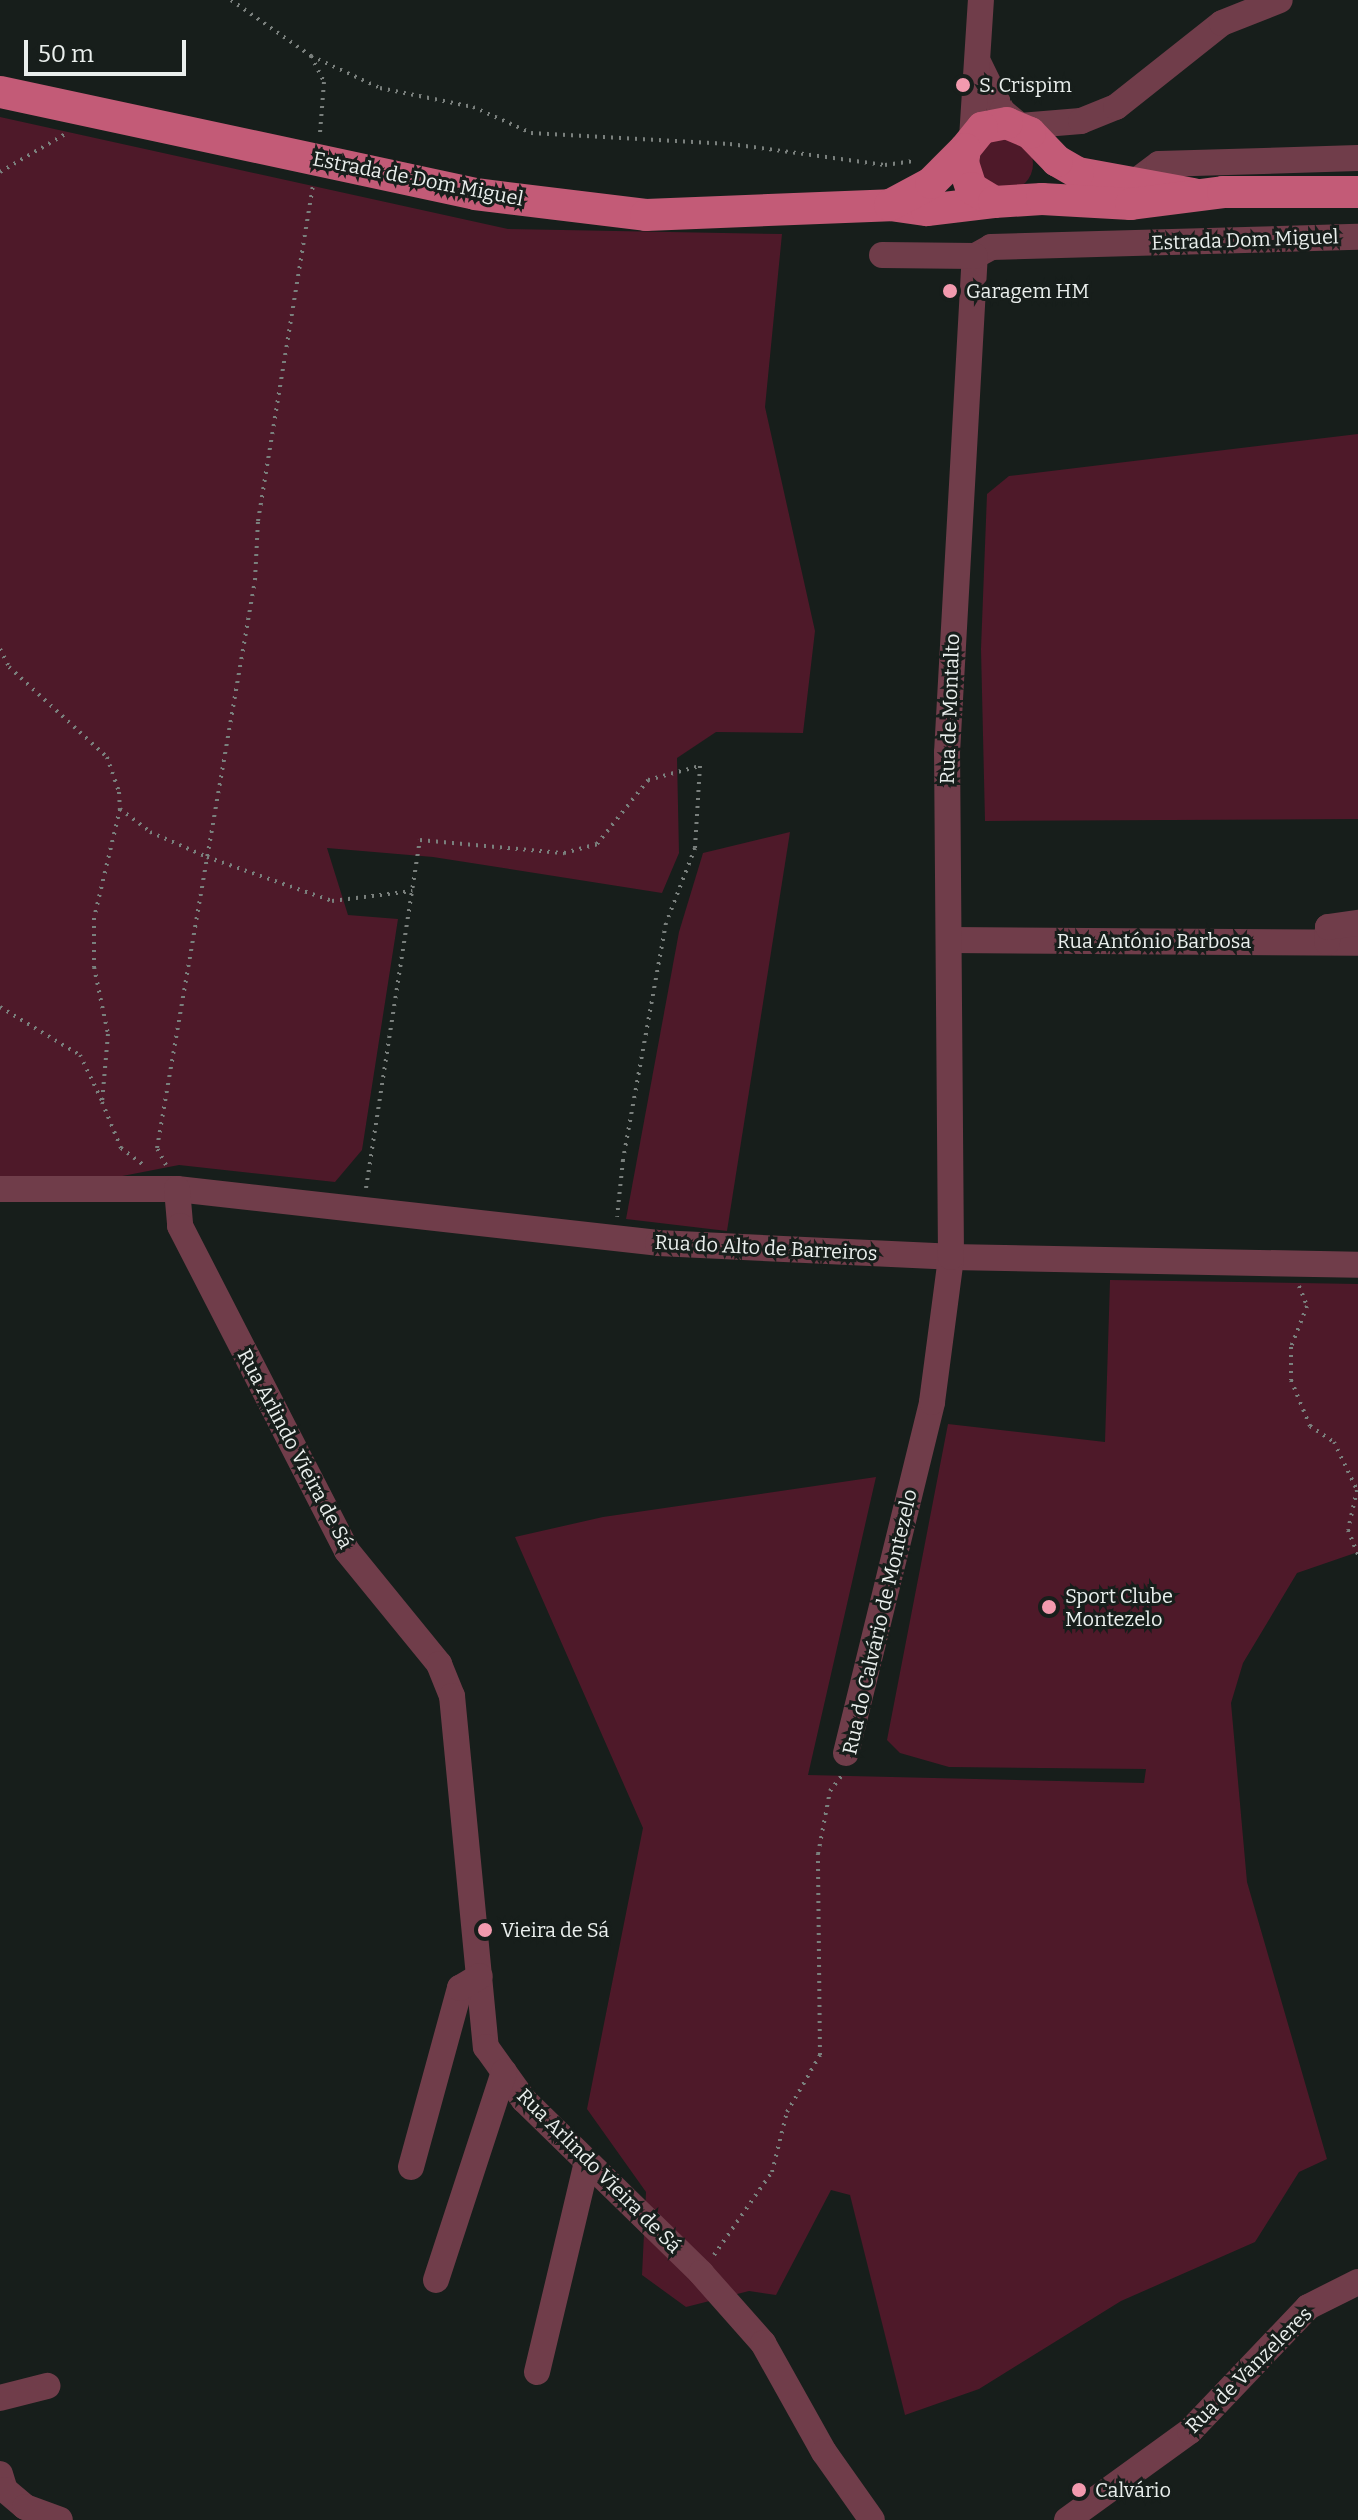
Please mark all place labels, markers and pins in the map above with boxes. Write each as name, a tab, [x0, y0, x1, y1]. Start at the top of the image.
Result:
place label: S. Crispim	[979, 73, 1072, 97]
marker: S. Crispim	[954, 76, 972, 94]
place label: Garagem HM	[966, 279, 1089, 303]
marker: Garagem HM	[941, 282, 959, 300]
place label: Sport Clube Montezelo	[1065, 1584, 1173, 1631]
marker: Sport Clube Montezelo	[1040, 1598, 1058, 1616]
place label: Vieira de Sá	[501, 1918, 609, 1942]
marker: Vieira de Sá	[476, 1921, 494, 1939]
place label: Calvário	[1095, 2478, 1171, 2502]
marker: Calvário	[1070, 2481, 1088, 2499]

